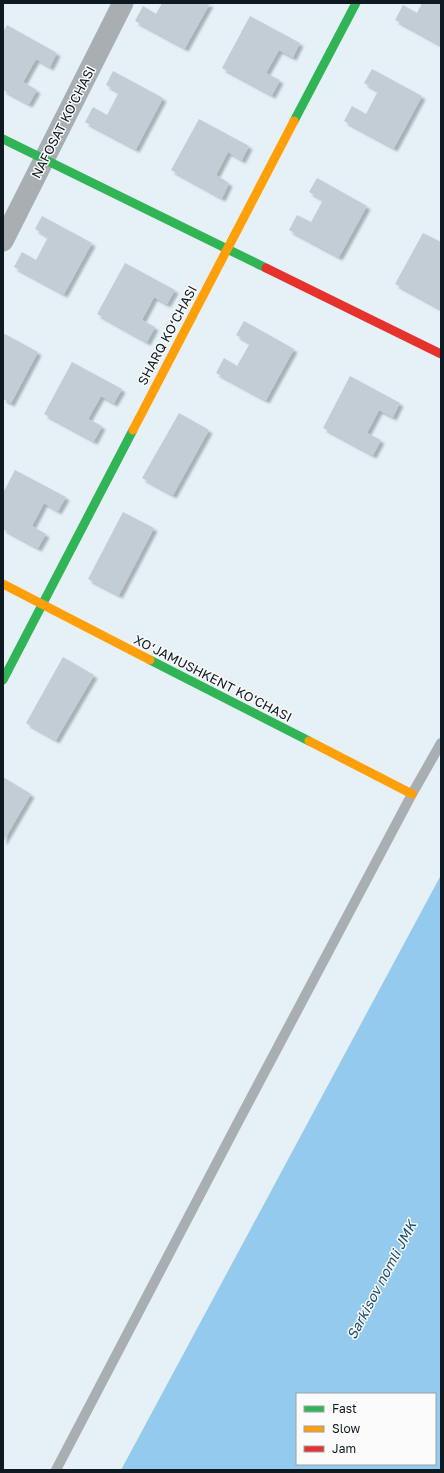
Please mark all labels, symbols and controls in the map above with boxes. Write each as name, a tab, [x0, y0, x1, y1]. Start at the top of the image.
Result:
street label: NAFOSAT KO'CHASI	[28, 63, 98, 181]
street label: SHARQ KO‘CHASI	[134, 282, 200, 388]
street label: XO‘JAMUSHKENT KO'CHASI	[131, 631, 295, 725]
water label: Sarkisov nomli JMK	[343, 1216, 420, 1342]
legend	[296, 1393, 436, 1465]
text: Fast	[332, 1401, 357, 1416]
text: Slow	[332, 1421, 360, 1436]
text: Jam	[332, 1441, 356, 1456]

